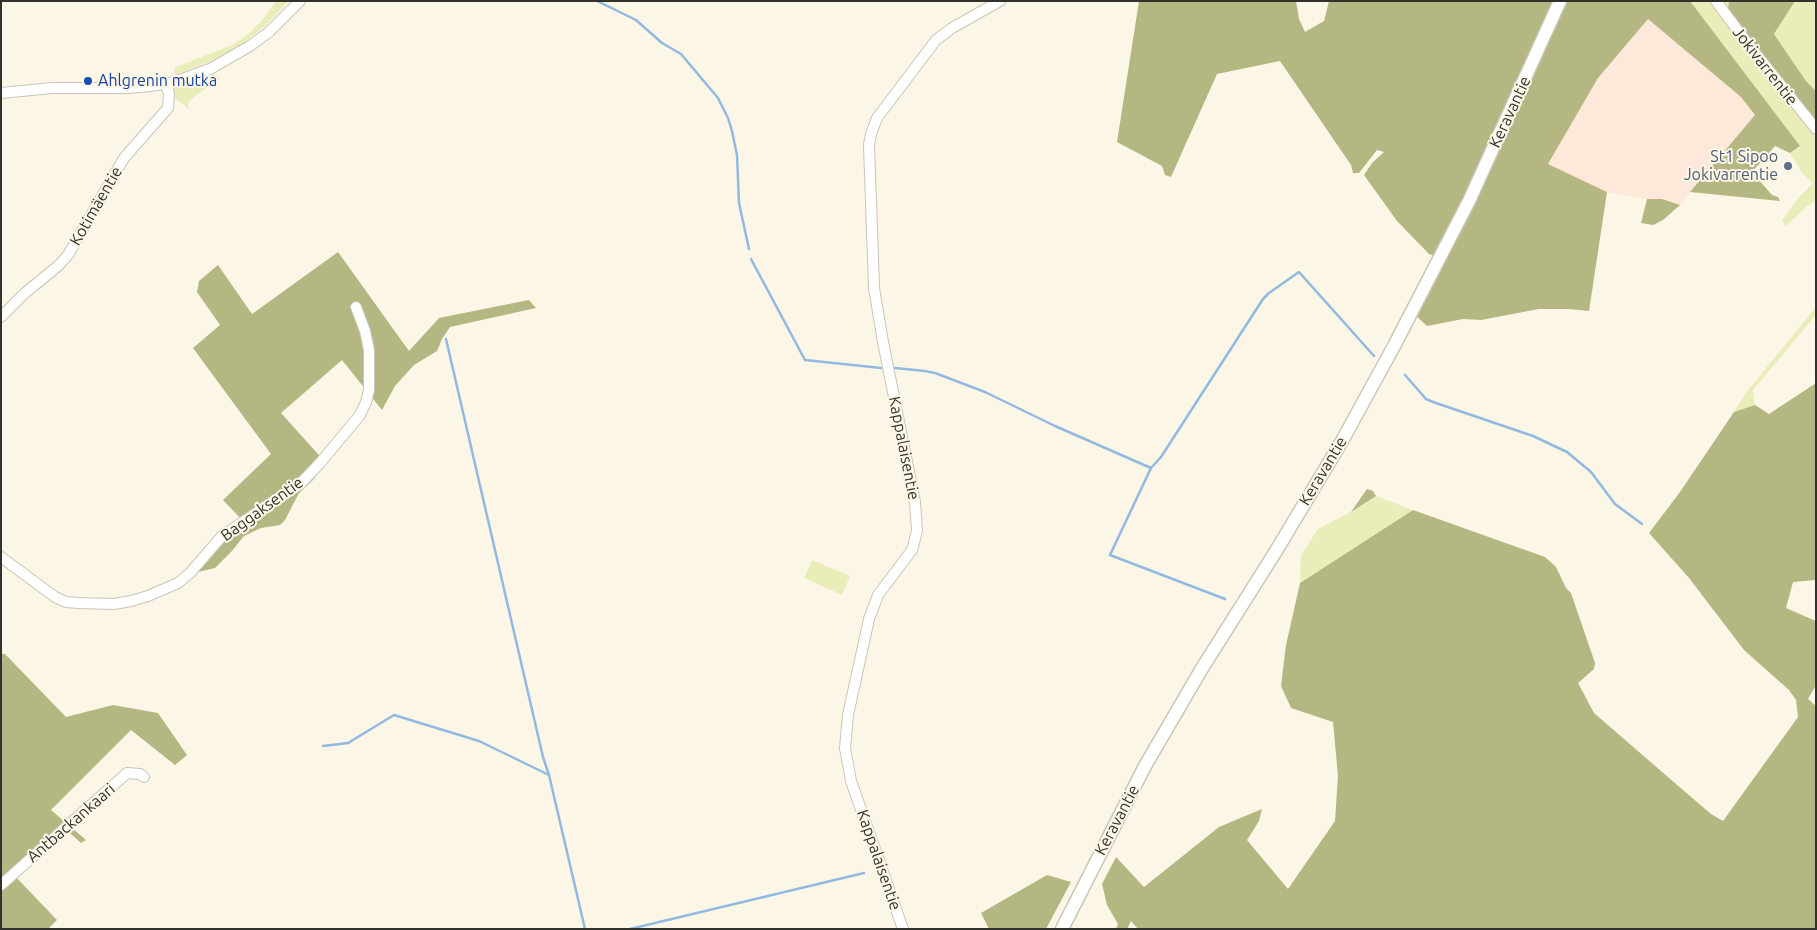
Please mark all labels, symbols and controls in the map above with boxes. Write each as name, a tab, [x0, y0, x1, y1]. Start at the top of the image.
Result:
street label: Jokivarrentie	[1728, 23, 1802, 109]
place label: Ahlgrenin mutka	[98, 71, 217, 91]
street label: Keravantie	[1485, 73, 1535, 151]
marker: Ahlgrenin mutka	[82, 75, 94, 87]
place label: St1 Sipoo Jokivarrentie	[1684, 147, 1778, 185]
marker: St1 Sipoo Jokivarrentie	[1782, 160, 1794, 172]
street label: Kotimäentie	[66, 163, 126, 249]
street label: Kappalaisentie	[885, 395, 923, 501]
street label: Keravantie	[1295, 433, 1351, 509]
street label: Baggaksentie	[217, 473, 307, 545]
street label: Antbackankaari	[23, 779, 119, 867]
street label: Keravantie	[1090, 782, 1144, 858]
street label: Kappalaisentie	[853, 807, 905, 913]

